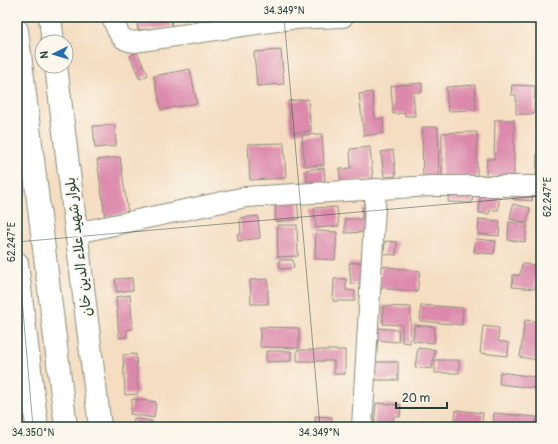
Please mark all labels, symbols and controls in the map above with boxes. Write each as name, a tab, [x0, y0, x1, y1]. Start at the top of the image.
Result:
text: 34.349°N	[263, 5, 305, 17]
north arrow	[34, 34, 74, 74]
text: N	[38, 50, 51, 59]
street label: بلوار شهید علاء الدین خان	[62, 176, 95, 318]
text: 62.247°E	[542, 177, 554, 217]
text: 62.247°E	[6, 222, 18, 262]
scale bar	[396, 384, 447, 410]
text: 20 m	[402, 391, 431, 406]
text: 34.350°N	[12, 427, 55, 439]
text: 34.349°N	[298, 427, 340, 439]

